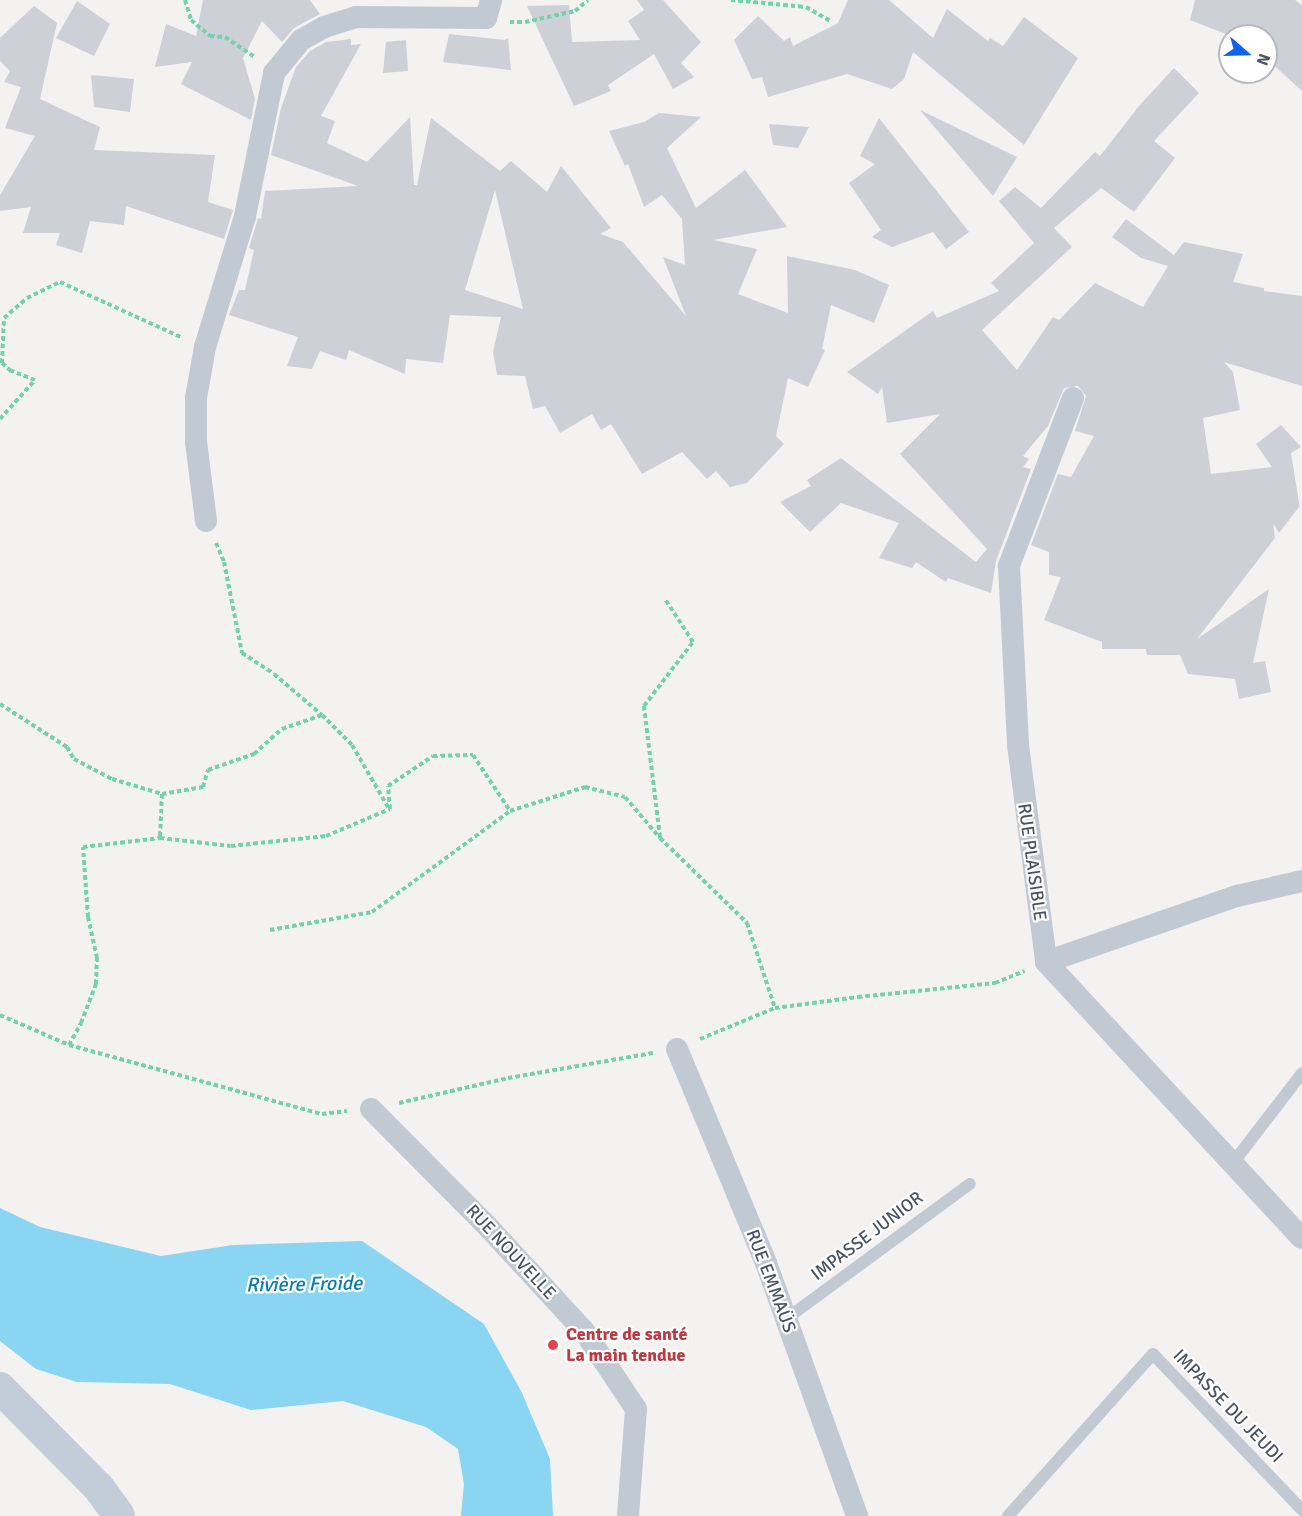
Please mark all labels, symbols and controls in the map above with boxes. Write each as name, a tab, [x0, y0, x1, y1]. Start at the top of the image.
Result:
north arrow	[1218, 24, 1278, 84]
text: N	[1252, 51, 1274, 68]
street label: RUE PLAISIBLE	[1013, 802, 1051, 922]
street label: IMPASSE JUNIOR	[807, 1187, 927, 1285]
street label: RUE NOUVELLE	[461, 1200, 561, 1304]
street label: RUE EMMAÜS	[741, 1226, 801, 1336]
water label: Rivière Froide	[246, 1271, 362, 1297]
place label: Centre de santé La main tendue	[566, 1324, 687, 1366]
marker: Centre de santé La main tendue	[544, 1336, 562, 1354]
street label: IMPASSE DU JEUDI	[1168, 1345, 1288, 1467]

